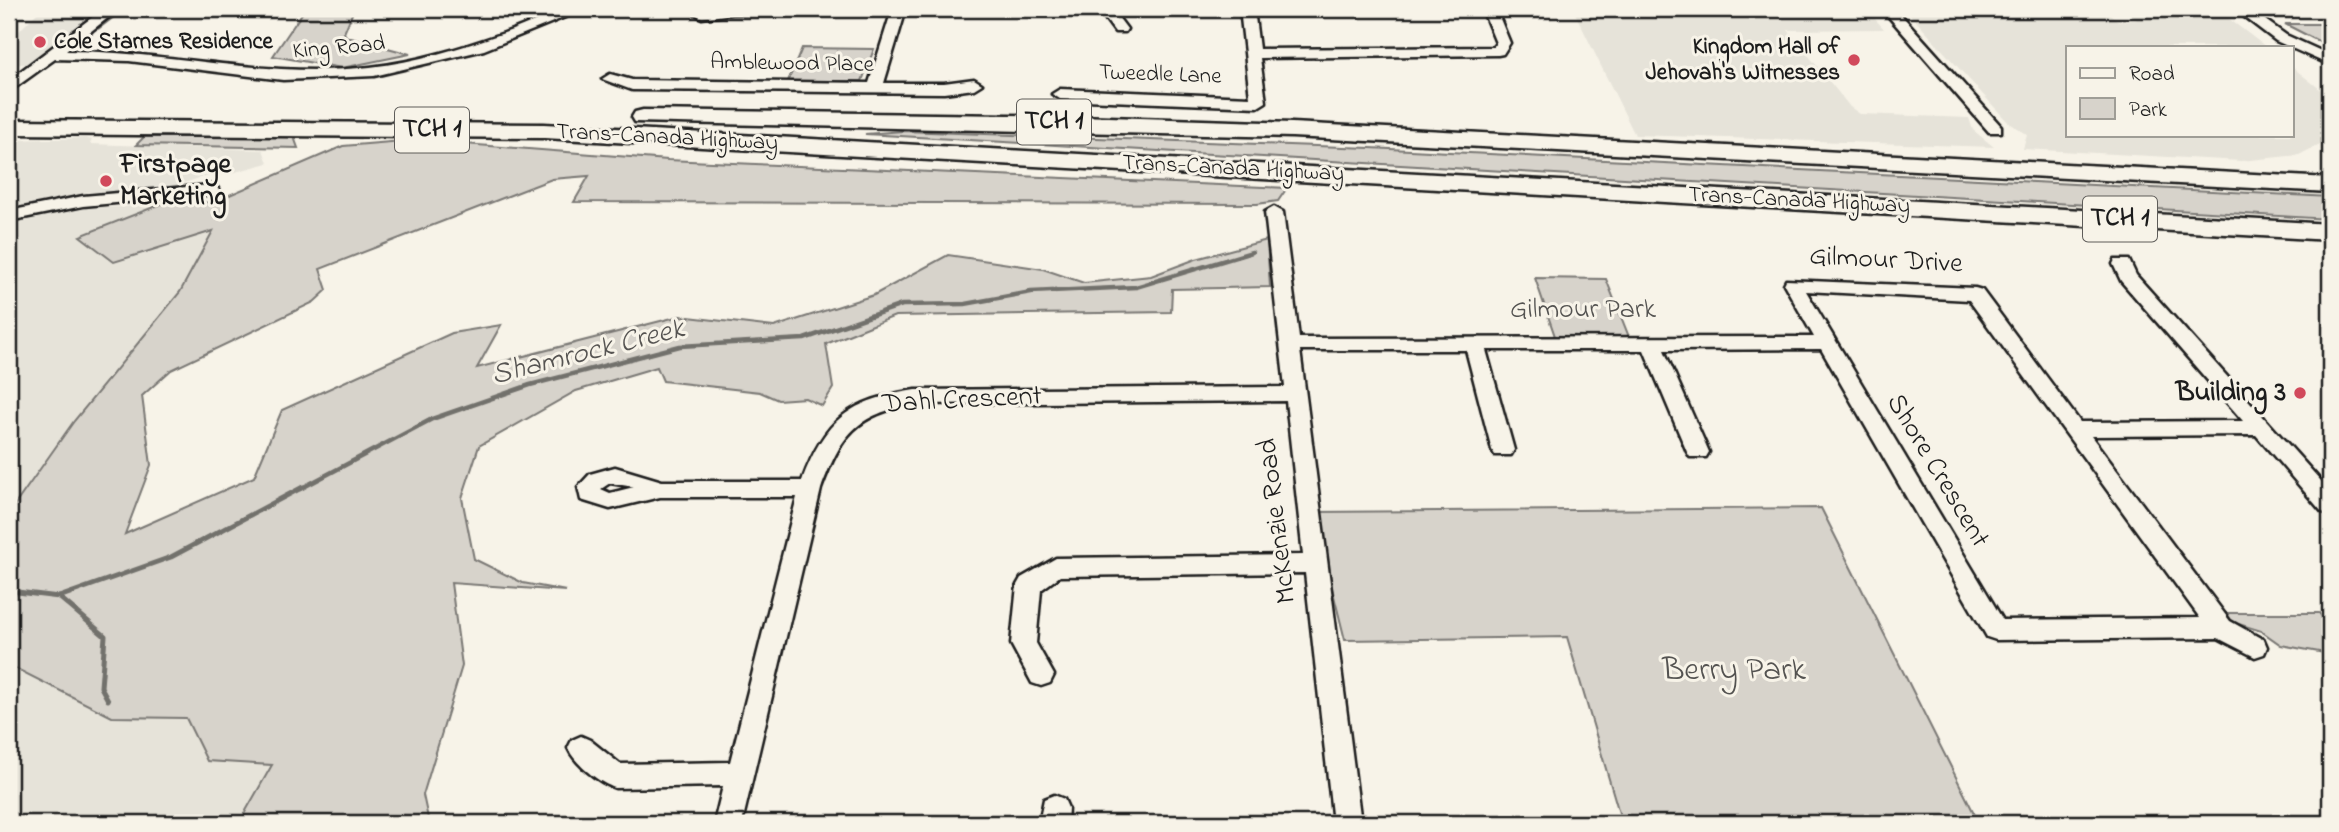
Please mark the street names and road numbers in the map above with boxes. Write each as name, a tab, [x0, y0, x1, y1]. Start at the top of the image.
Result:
street label: King Road	[291, 28, 387, 69]
street label: Amblewood Place	[710, 46, 875, 82]
street label: Tweedle Lane	[1098, 56, 1223, 94]
road number: TCH 1	[1017, 99, 1091, 144]
road number: TCH 1	[395, 108, 469, 153]
street label: Trans-Canada Highway	[555, 116, 779, 162]
street label: Trans-Canada Highway	[1121, 147, 1345, 193]
street label: Trans-Canada Highway	[1687, 179, 1911, 225]
road number: TCH 1	[2083, 196, 2157, 242]
street label: Gilmour Drive	[1808, 237, 1964, 286]
street label: Dahl Crescent	[880, 376, 1043, 426]
street label: Shore Crescent	[1875, 386, 1999, 556]
street label: McKenzie Road	[1247, 436, 1308, 606]

